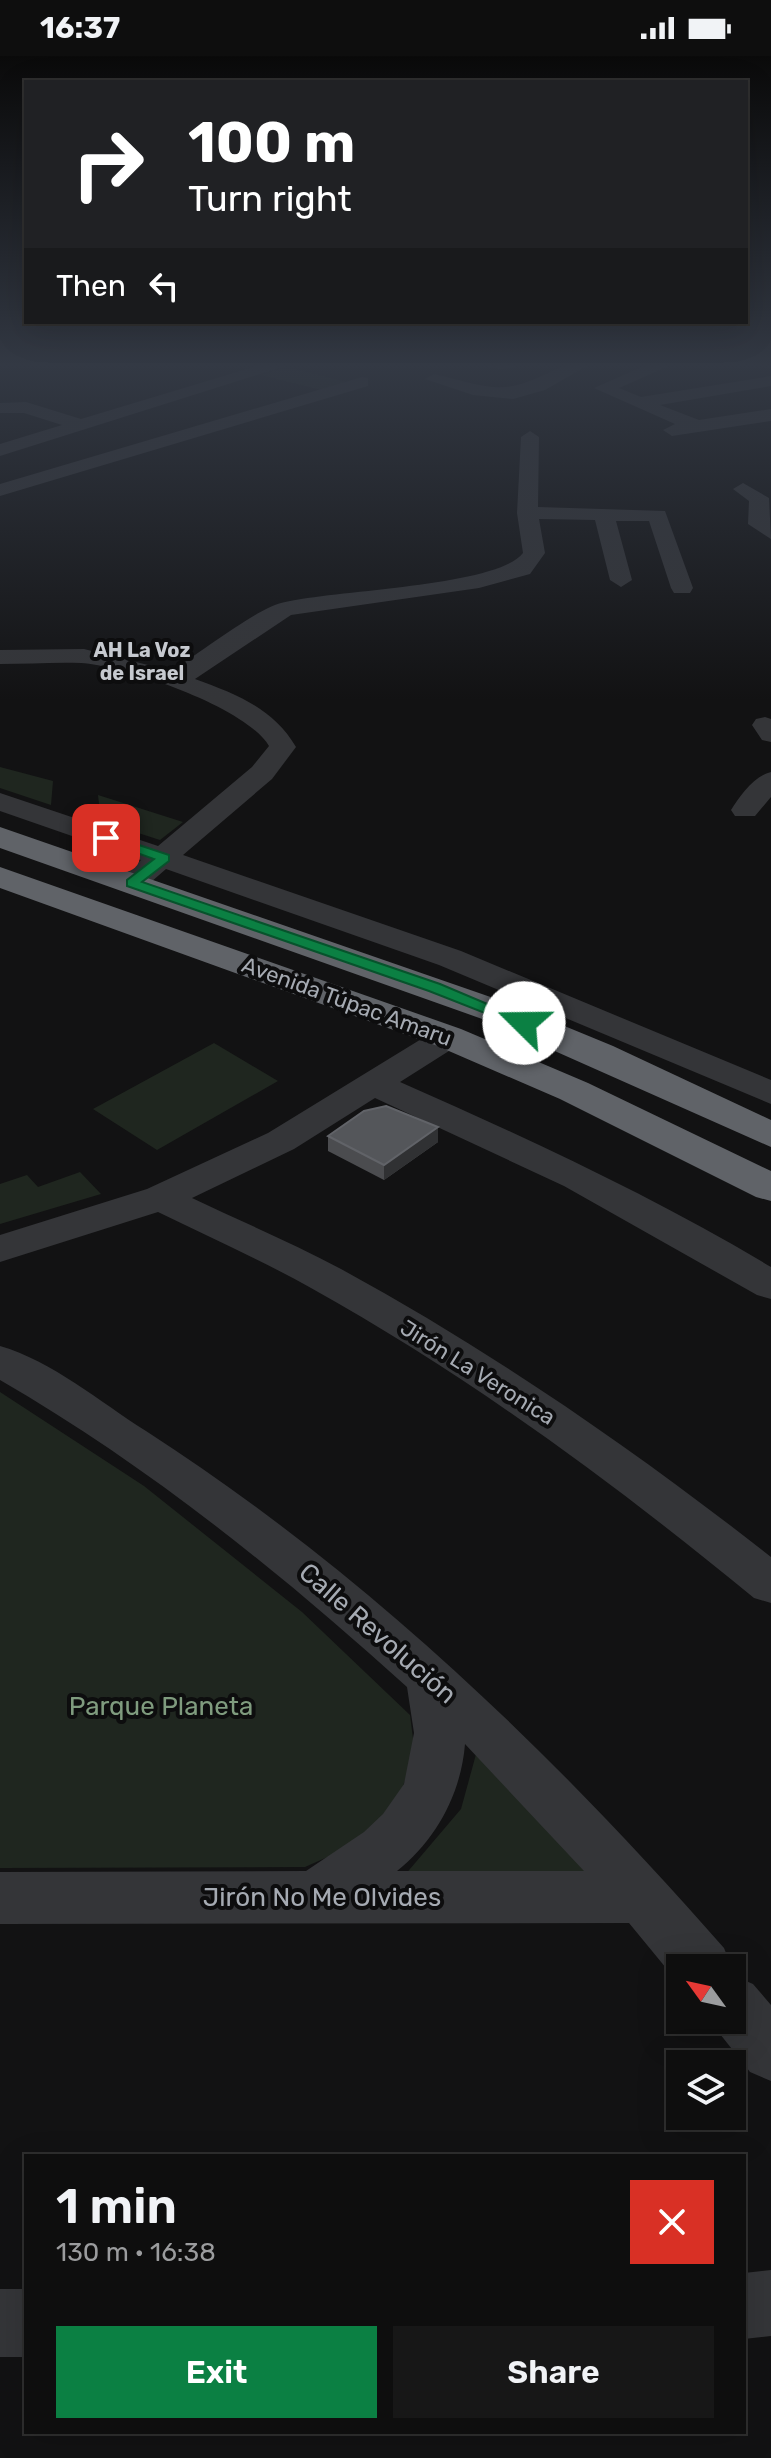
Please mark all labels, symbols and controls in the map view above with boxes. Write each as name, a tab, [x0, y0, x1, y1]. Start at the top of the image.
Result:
text: 16:37	[40, 10, 120, 46]
text: 100 m	[188, 110, 355, 176]
icon: right	[56, 112, 160, 216]
text: Turn right	[188, 177, 352, 220]
icon: left	[142, 264, 186, 308]
text: Then	[56, 268, 126, 304]
district label: AH La Voz de Israel	[94, 638, 190, 685]
pin	[72, 804, 140, 872]
icon: arrive	[84, 816, 128, 860]
street label: Avenida Túpac Amaru	[238, 951, 455, 1052]
position arrow	[482, 981, 566, 1065]
street label: Jirón La Veronica	[395, 1314, 560, 1431]
street label: Calle Revolución	[293, 1557, 463, 1710]
park label: Parque Planeta	[69, 1691, 253, 1722]
street label: Jirón No Me Olvides	[203, 1882, 441, 1913]
north arrow	[666, 1954, 746, 2034]
map controls	[666, 1954, 746, 2130]
button: layers	[666, 2050, 746, 2130]
text: 1 min	[56, 2178, 177, 2235]
button: close	[630, 2180, 714, 2264]
text: 130 m · 16:38	[56, 2237, 216, 2268]
button: Exit	[56, 2326, 377, 2418]
button: Share	[393, 2326, 714, 2418]

